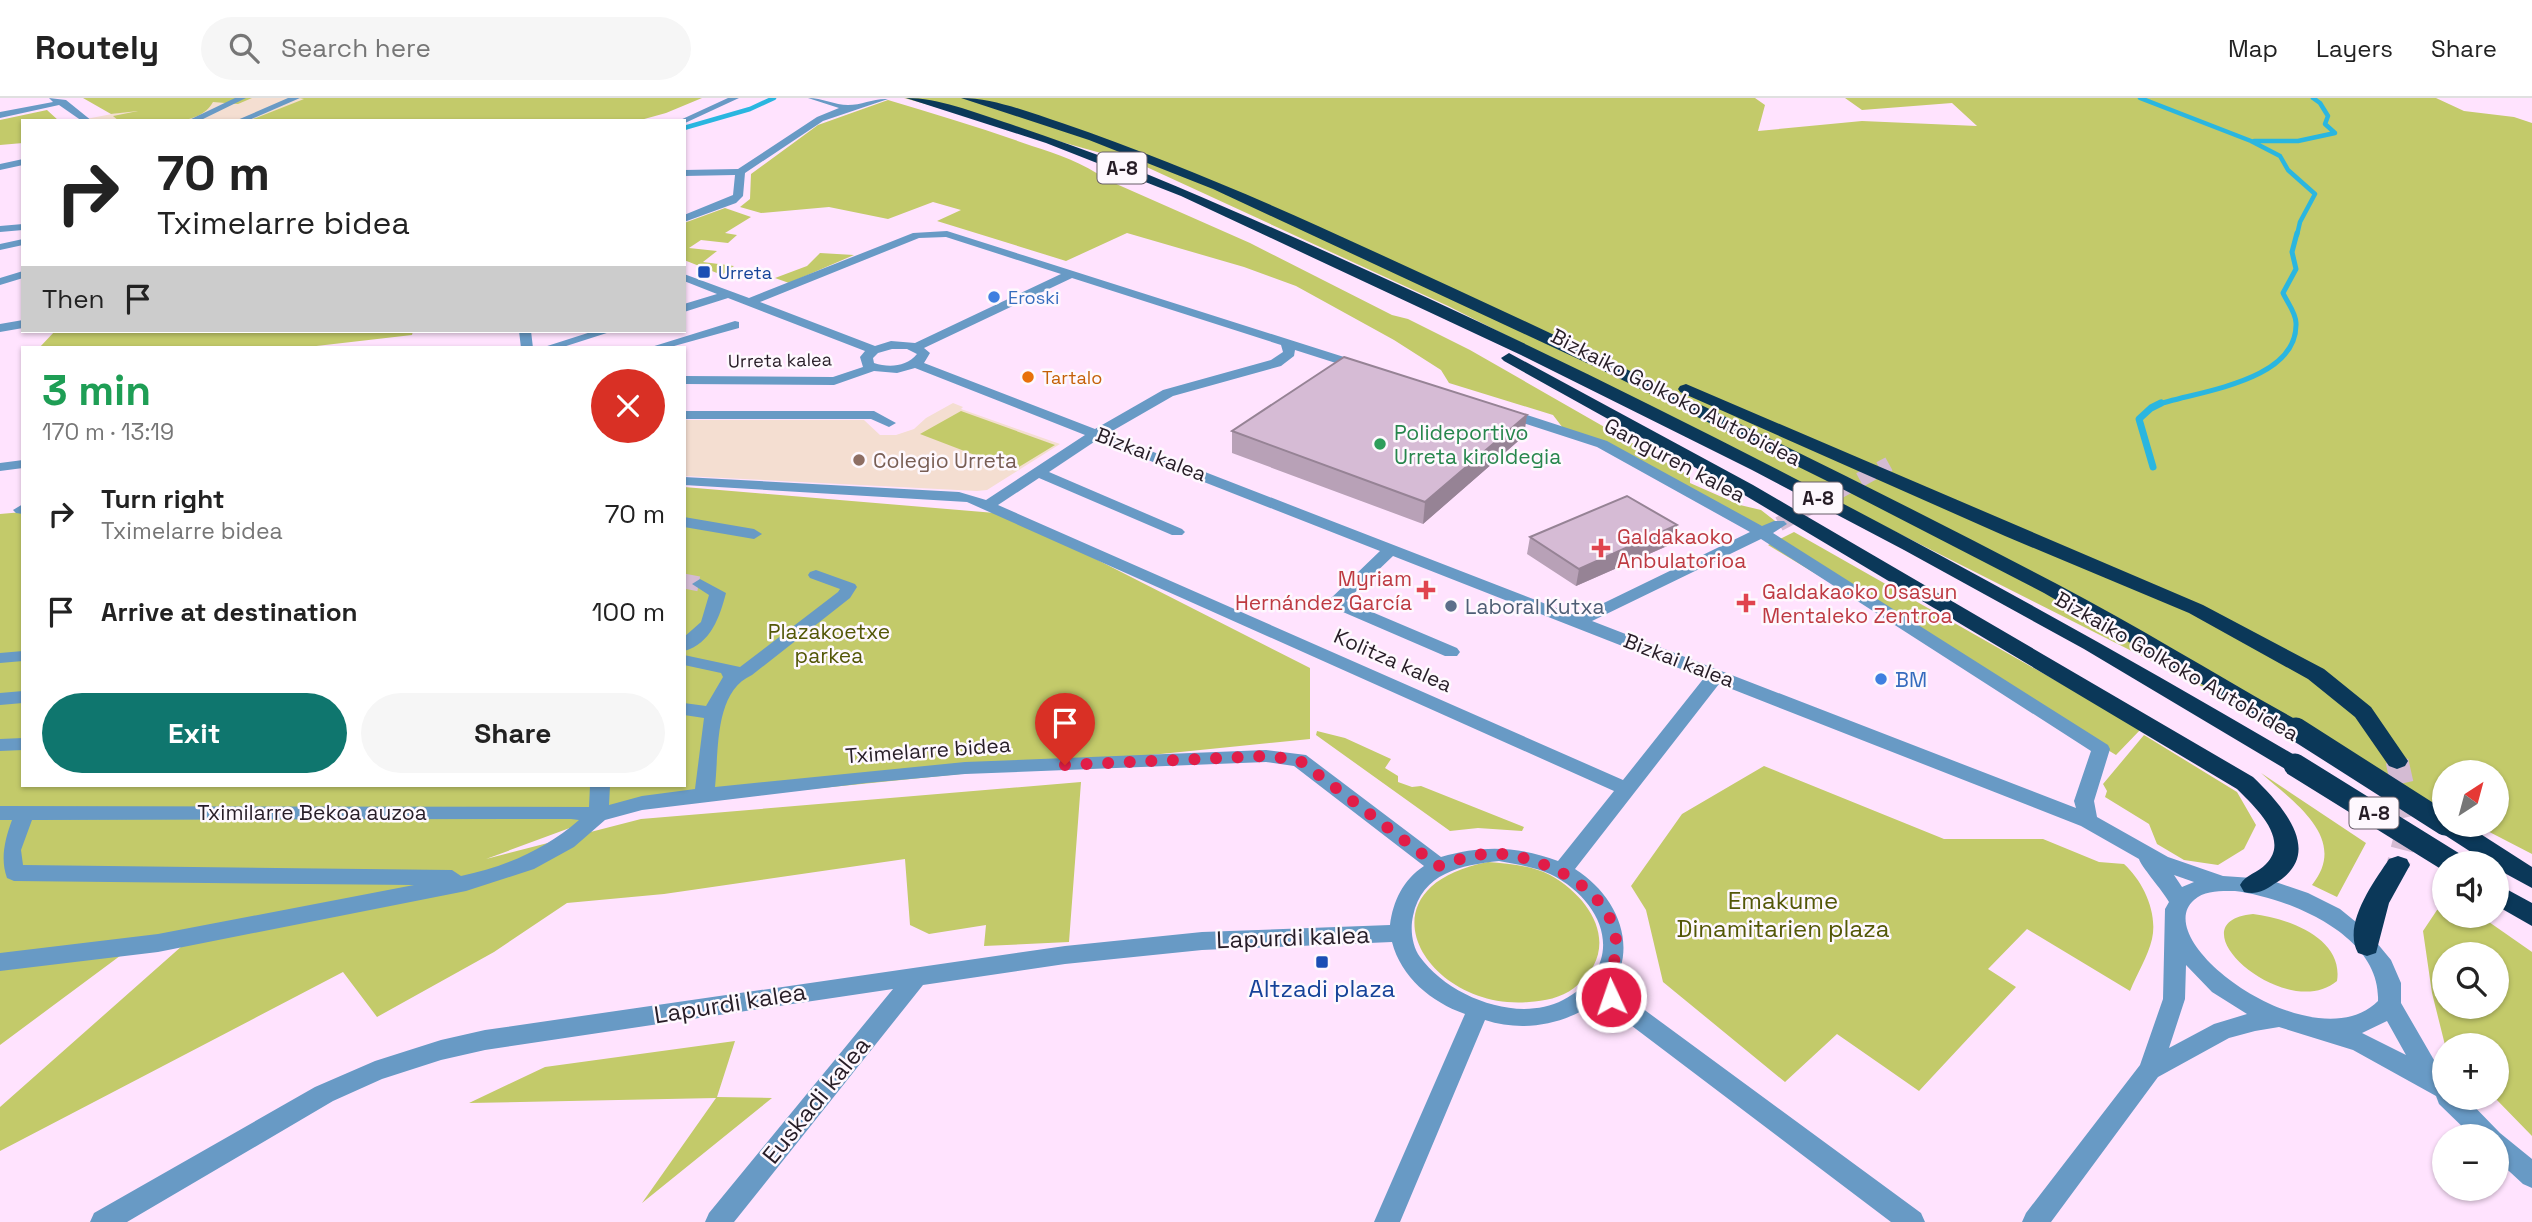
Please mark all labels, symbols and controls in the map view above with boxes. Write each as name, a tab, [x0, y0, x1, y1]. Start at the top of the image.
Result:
search box	[201, 17, 691, 80]
text: Routely	[35, 27, 159, 69]
icon: search	[225, 29, 263, 67]
text: Search here	[281, 31, 431, 65]
text: Map	[2228, 33, 2278, 64]
text: Layers	[2316, 33, 2393, 64]
text: Share	[2431, 33, 2497, 64]
text: 70 m	[157, 142, 270, 204]
icon: right	[42, 147, 133, 238]
road number: A-8	[1098, 152, 1146, 184]
text: Tximelarre bidea	[157, 203, 410, 243]
place label: Urreta	[718, 261, 772, 284]
marker: Urreta	[696, 264, 712, 280]
icon: arrive	[119, 280, 157, 318]
text: Then	[42, 282, 105, 316]
place label: Eroski	[1008, 286, 1059, 309]
marker: Eroski	[986, 289, 1002, 305]
street label: Bizkaiko Golkoko Autobidea	[1546, 322, 1806, 472]
street label: Urreta kalea	[728, 348, 832, 372]
text: 3 min	[42, 364, 151, 417]
place label: Tartalo	[1042, 366, 1102, 389]
button: close	[591, 369, 665, 443]
marker: Tartalo	[1020, 369, 1036, 385]
street label: Ganguren kalea	[1600, 411, 1750, 509]
text: 170 m · 13:19	[42, 417, 174, 447]
place label: Polideportivo Urreta kiroldegia	[1394, 419, 1561, 470]
street label: Bizkai kalea	[1092, 421, 1210, 487]
marker: Polideportivo Urreta kiroldegia	[1372, 436, 1388, 452]
place label: Colegio Urreta	[873, 447, 1017, 474]
marker: Colegio Urreta	[851, 452, 867, 468]
text: Turn right	[101, 482, 225, 516]
road number: A-8	[1794, 482, 1842, 514]
icon: right	[42, 495, 80, 533]
text: 70 m	[605, 497, 665, 531]
text: Tximelarre bidea	[101, 516, 283, 546]
place label: Galdakaoko Anbulatorioa	[1617, 523, 1746, 574]
marker: Galdakaoko Anbulatorioa	[1591, 538, 1611, 558]
place label: Myriam Hernández García	[1235, 565, 1412, 616]
place label: Galdakaoko Osasun Mentaleko Zentroa	[1762, 578, 1957, 629]
marker: Myriam Hernández García	[1418, 582, 1434, 598]
street label: Bizkaiko Golkoko Autobidea	[2050, 585, 2304, 747]
icon: arrive	[42, 593, 80, 631]
place label: Laboral Kutxa	[1465, 593, 1605, 620]
marker: Galdakaoko Osasun Mentaleko Zentroa	[1736, 593, 1756, 613]
text: Arrive at destination	[101, 595, 358, 629]
text: 100 m	[592, 595, 665, 629]
marker: Laboral Kutxa	[1443, 598, 1459, 614]
park label: Plazakoetxe parkea	[768, 618, 890, 669]
street label: Kolitza kalea	[1330, 622, 1456, 698]
street label: Bizkai kalea	[1620, 627, 1738, 693]
place label: BM	[1895, 666, 1927, 693]
marker: BM	[1873, 671, 1889, 687]
button: Exit	[42, 693, 347, 773]
button: Share	[361, 693, 665, 773]
pin	[1035, 693, 1095, 765]
icon: arrive	[1046, 704, 1084, 742]
street label: Tximelarre bidea	[844, 731, 1012, 769]
north arrow	[2432, 760, 2510, 836]
map controls	[2432, 760, 2509, 1201]
road number: A-8	[2350, 798, 2398, 828]
street label: Tximilarre Bekoa auzoa	[197, 799, 427, 826]
button: sound	[2432, 851, 2509, 928]
park label: Emakume Dinamitarien plaza	[1677, 885, 1890, 944]
street label: Lapurdi kalea	[1216, 919, 1370, 955]
button: search	[2432, 942, 2509, 1019]
marker: Altzadi plaza	[1314, 954, 1330, 970]
position arrow	[1574, 960, 1648, 1034]
place label: Altzadi plaza	[1249, 973, 1396, 1004]
street label: Lapurdi kalea	[652, 976, 808, 1030]
street label: Euskadi kalea	[755, 1030, 877, 1170]
button: +	[2432, 1033, 2509, 1110]
button: −	[2432, 1124, 2509, 1201]

